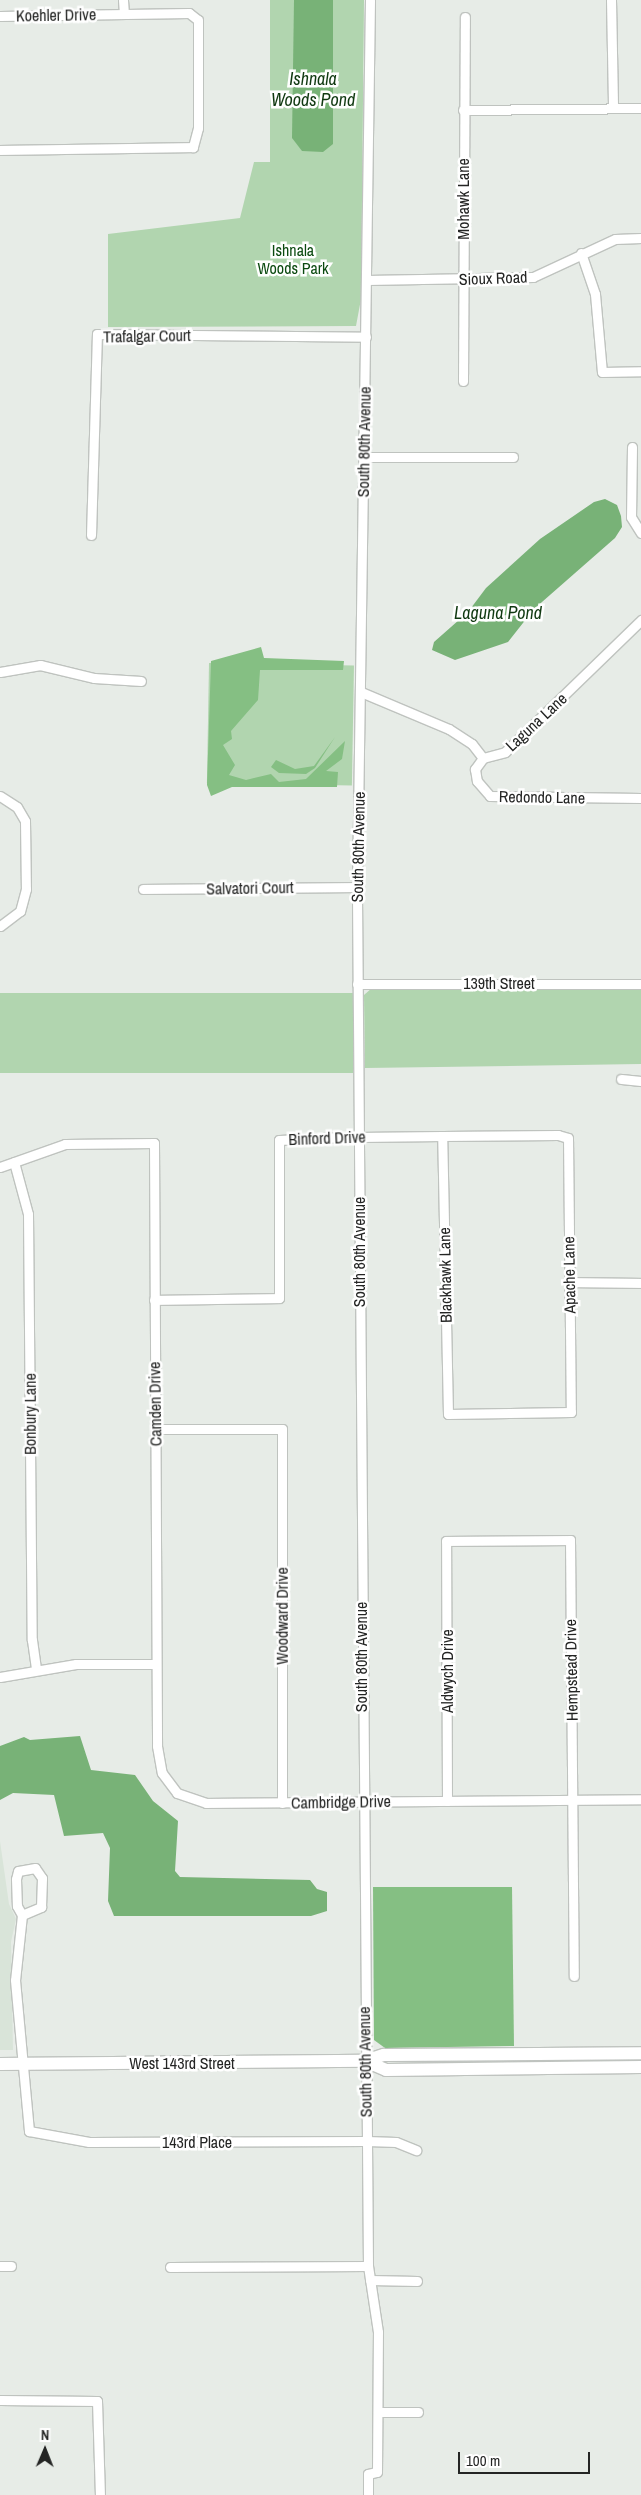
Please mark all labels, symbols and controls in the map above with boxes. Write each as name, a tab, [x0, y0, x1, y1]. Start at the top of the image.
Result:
street label: Koehler Drive	[16, 5, 96, 25]
water label: Ishnala Woods Pond	[271, 69, 355, 112]
street label: Mohawk Lane	[453, 158, 473, 240]
park label: Ishnala Woods Park	[257, 240, 329, 278]
street label: Sioux Road	[458, 267, 528, 289]
street label: Trafalgar Court	[103, 326, 191, 346]
street label: South 80th Avenue	[353, 386, 375, 498]
water label: Laguna Pond	[454, 602, 542, 624]
street label: Laguna Lane	[501, 689, 571, 755]
street label: Redondo Lane	[499, 787, 585, 807]
street label: South 80th Avenue	[347, 791, 369, 903]
street label: Salvatori Court	[206, 878, 294, 898]
street label: 139th Street	[463, 973, 535, 993]
street label: Binford Drive	[288, 1127, 366, 1149]
street label: South 80th Avenue	[349, 1196, 369, 1308]
street label: Blackhawk Lane	[435, 1227, 455, 1323]
street label: Apache Lane	[559, 1236, 579, 1314]
street label: Camden Drive	[145, 1362, 165, 1446]
street label: Bonbury Lane	[20, 1373, 40, 1455]
street label: Woodward Drive	[272, 1567, 292, 1665]
street label: South 80th Avenue	[351, 1601, 371, 1713]
street label: Hempstead Drive	[561, 1619, 581, 1721]
street label: Aldwych Drive	[437, 1629, 457, 1713]
street label: Cambridge Drive	[291, 1792, 391, 1812]
street label: South 80th Avenue	[354, 2006, 376, 2118]
street label: West 143rd Street	[129, 2053, 235, 2073]
street label: 143rd Place	[162, 2132, 232, 2152]
north arrow	[20, 2425, 70, 2475]
text: N	[41, 2426, 50, 2444]
scale bar	[461, 2442, 594, 2474]
text: 100 m	[466, 2450, 500, 2471]

